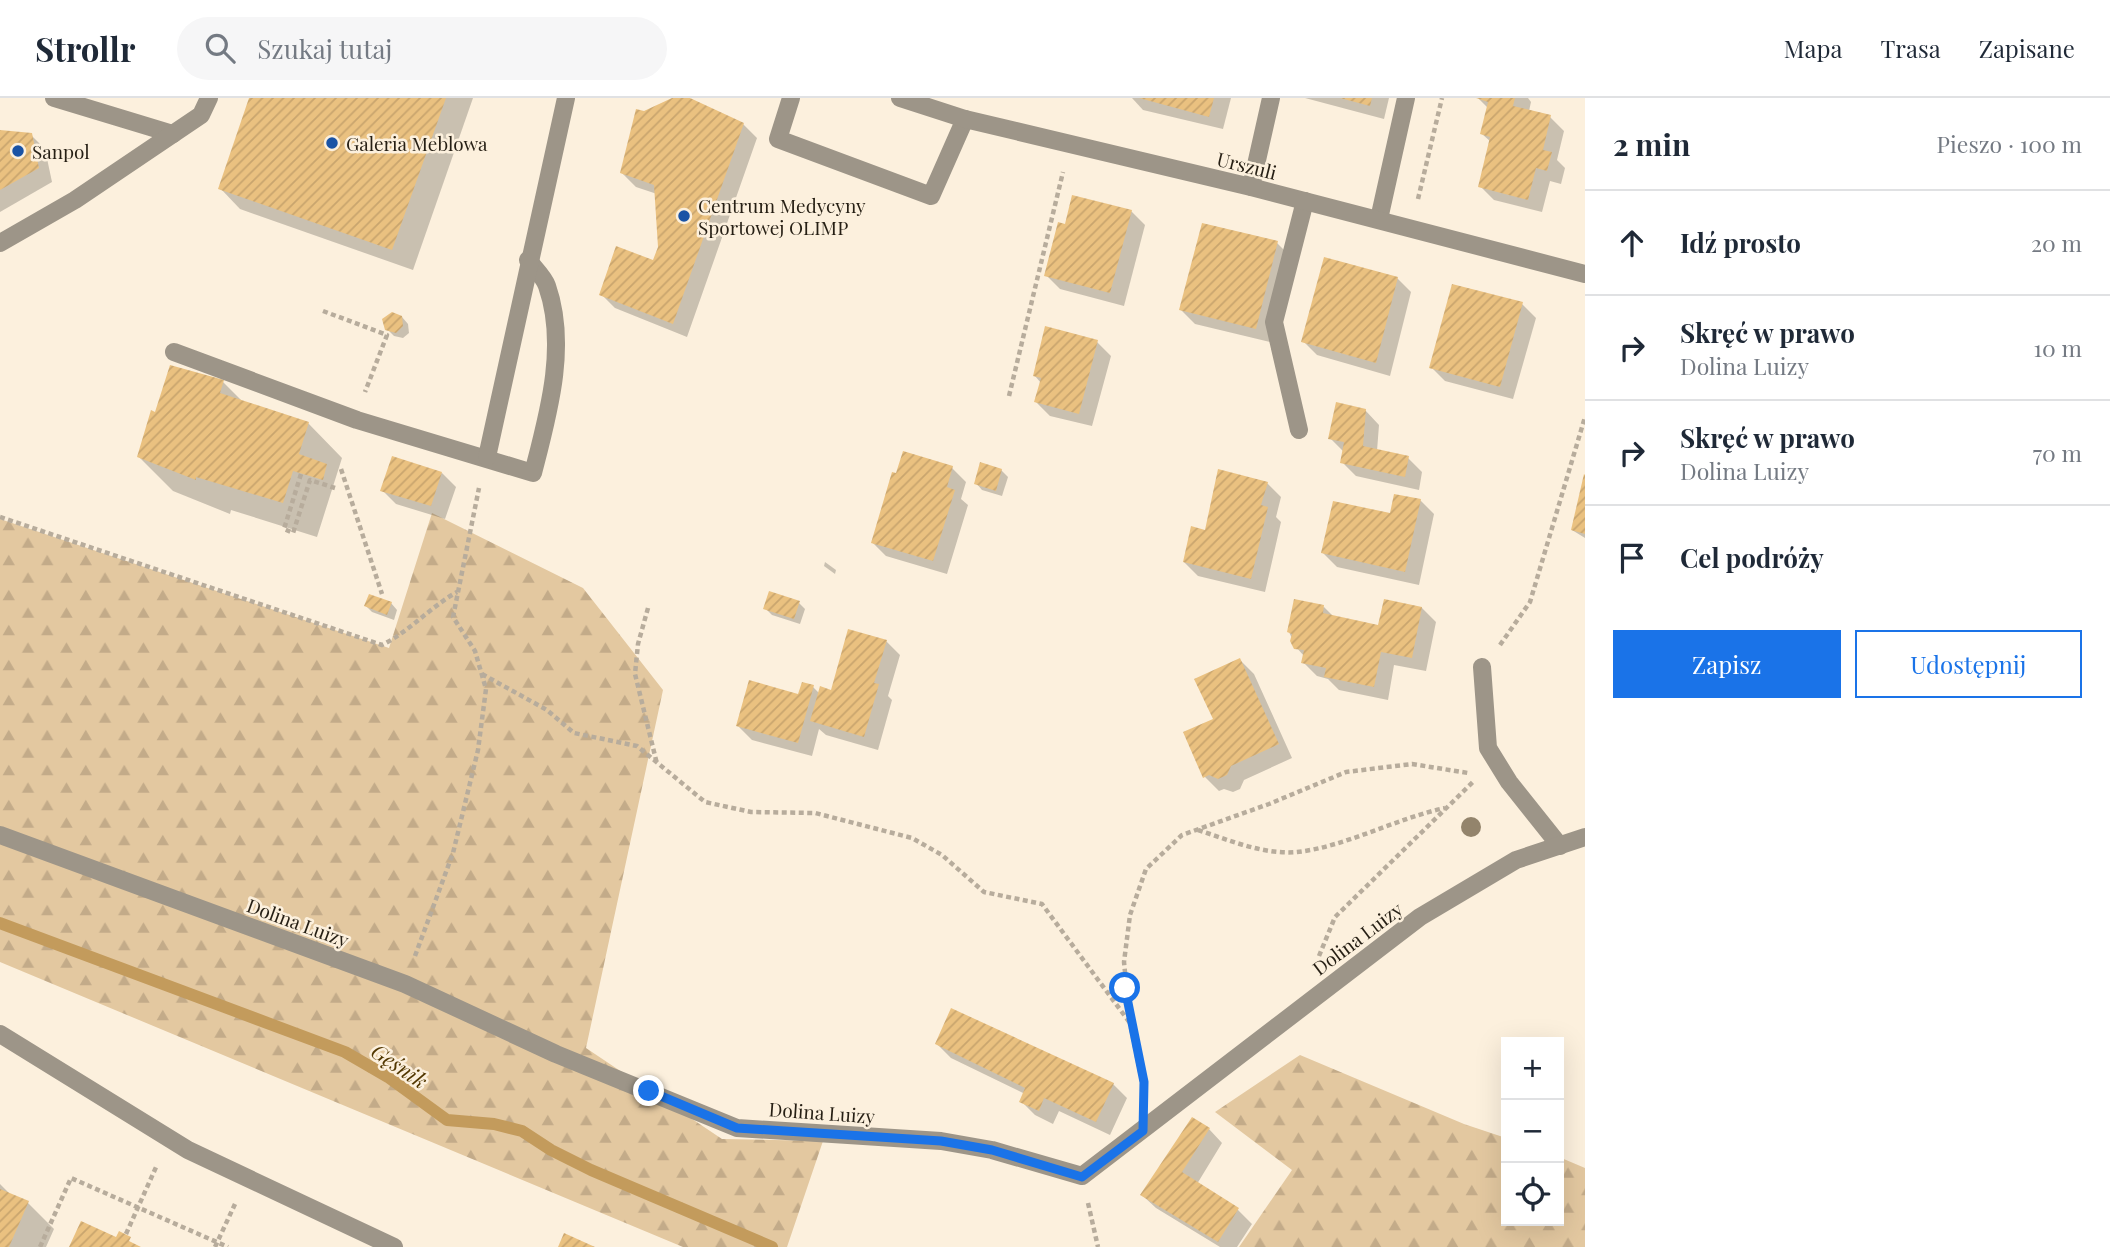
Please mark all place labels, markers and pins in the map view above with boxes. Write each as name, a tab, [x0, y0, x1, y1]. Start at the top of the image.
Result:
place label: Galeria Meblowa	[346, 130, 488, 156]
marker: Galeria Meblowa	[324, 135, 340, 151]
place label: Sanpol	[32, 138, 90, 164]
marker: Sanpol	[10, 143, 26, 159]
place label: Centrum Medycyny Sportowej OLIMP	[698, 192, 866, 240]
marker: Centrum Medycyny Sportowej OLIMP	[676, 208, 692, 224]

